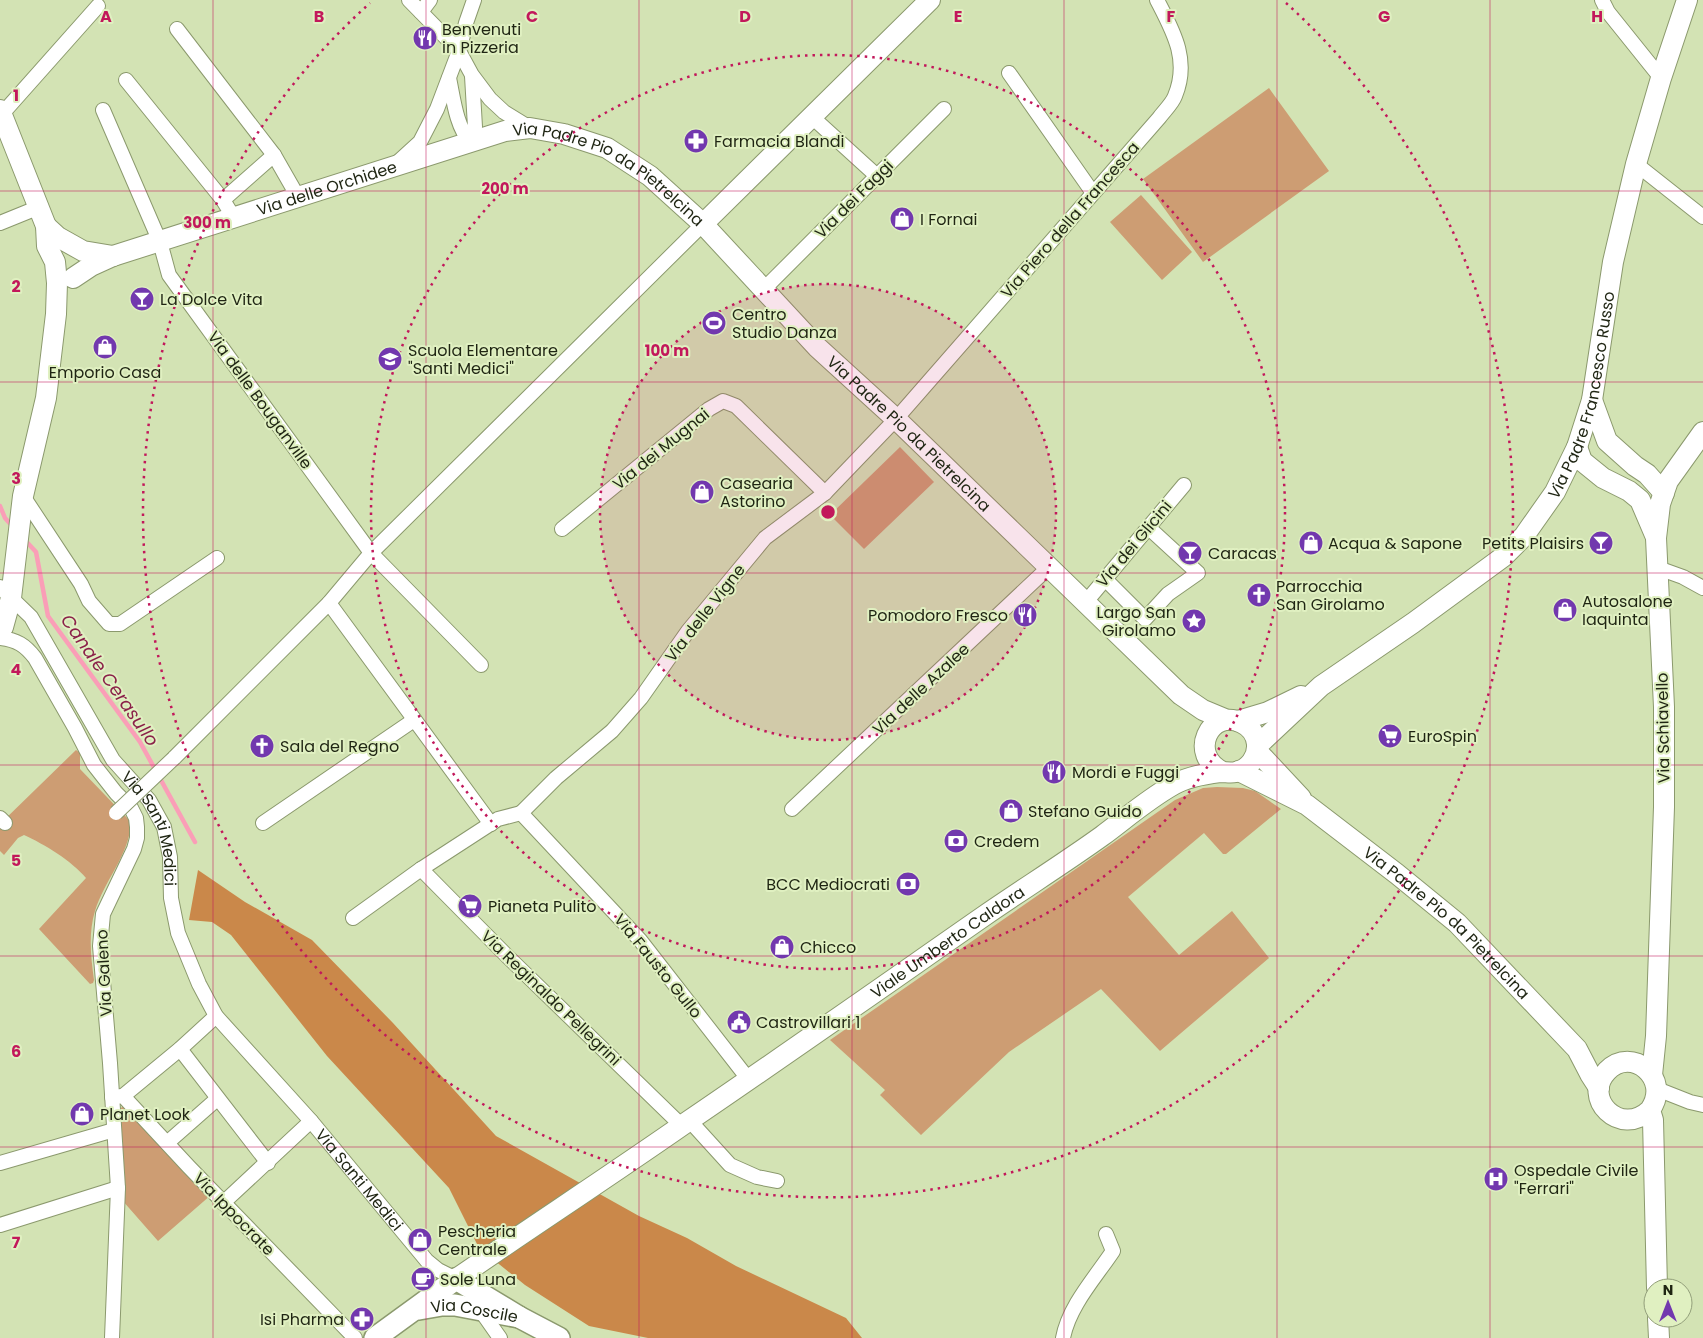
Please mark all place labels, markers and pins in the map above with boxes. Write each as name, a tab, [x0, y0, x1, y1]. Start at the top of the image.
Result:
place label: Benvenuti in Pizzeria	[442, 18, 521, 59]
restaurant icon: Benvenuti in Pizzeria	[412, 25, 438, 51]
pharmacy icon: Farmacia Blandi	[683, 128, 709, 154]
place label: Farmacia Blandi	[714, 130, 844, 153]
shop icon: I Fornai	[889, 206, 915, 232]
place label: I Fornai	[920, 208, 977, 231]
bar icon: La Dolce Vita	[129, 286, 155, 312]
place label: La Dolce Vita	[160, 288, 263, 311]
place label: Centro Studio Danza	[732, 303, 837, 344]
sports icon: Centro Studio Danza	[701, 310, 727, 336]
shop icon: Emporio Casa	[92, 334, 118, 360]
place label: Scuola Elementare "Santi Medici"	[408, 339, 558, 380]
school or university icon: Scuola Elementare "Santi Medici"	[377, 346, 403, 372]
place label: Emporio Casa	[49, 361, 161, 384]
place label: Casearia Astorino	[720, 472, 793, 513]
shop icon: Casearia Astorino	[689, 479, 715, 505]
centre of rings	[819, 503, 837, 521]
shop icon: Acqua & Sapone	[1298, 530, 1324, 556]
bar icon: Petits Plaisirs	[1588, 530, 1614, 556]
place label: Acqua & Sapone	[1328, 532, 1462, 555]
place label: Petits Plaisirs	[1482, 532, 1584, 555]
bar icon: Caracas	[1177, 540, 1203, 566]
place label: Caracas	[1208, 542, 1277, 565]
place label: Parrocchia San Girolamo	[1276, 575, 1385, 616]
church icon: Parrocchia San Girolamo	[1246, 582, 1272, 608]
place label: Autosalone Iaquinta	[1582, 590, 1673, 631]
shop icon: Autosalone Iaquinta	[1552, 597, 1578, 623]
place label: Largo San Girolamo	[1097, 601, 1176, 642]
restaurant icon: Pomodoro Fresco	[1012, 602, 1038, 628]
place label: Pomodoro Fresco	[868, 604, 1008, 627]
place icon: Largo San Girolamo	[1181, 608, 1207, 634]
supermarket icon: EuroSpin	[1377, 723, 1403, 749]
place label: EuroSpin	[1408, 725, 1477, 748]
church icon: Sala del Regno	[249, 733, 275, 759]
place label: Sala del Regno	[280, 735, 399, 758]
restaurant icon: Mordi e Fuggi	[1041, 759, 1067, 785]
place label: Mordi e Fuggi	[1072, 761, 1179, 784]
shop icon: Stefano Guido	[998, 798, 1024, 824]
place label: Stefano Guido	[1028, 800, 1142, 823]
bank icon: Credem	[943, 828, 969, 854]
place label: Credem	[974, 830, 1039, 853]
bank icon: BCC Mediocrati	[895, 871, 921, 897]
place label: BCC Mediocrati	[766, 873, 890, 896]
supermarket icon: Pianeta Pulito	[457, 893, 483, 919]
place label: Pianeta Pulito	[488, 895, 597, 918]
shop icon: Chicco	[769, 934, 795, 960]
place label: Chicco	[800, 936, 856, 959]
public building icon: Castrovillari 1	[726, 1009, 752, 1035]
place label: Castrovillari 1	[756, 1011, 860, 1034]
shop icon: Planet Look	[69, 1101, 95, 1127]
place label: Planet Look	[100, 1103, 191, 1126]
place label: Ospedale Civile "Ferrari"	[1514, 1159, 1639, 1200]
hospital icon: Ospedale Civile "Ferrari"	[1483, 1166, 1509, 1192]
place label: Pescheria Centrale	[438, 1220, 516, 1261]
shop icon: Pescheria Centrale	[407, 1227, 433, 1253]
cafe icon: Sole Luna	[410, 1266, 436, 1292]
place label: Sole Luna	[440, 1268, 516, 1291]
pharmacy icon: Isi Pharma	[349, 1306, 375, 1332]
place label: Isi Pharma	[260, 1308, 344, 1331]

